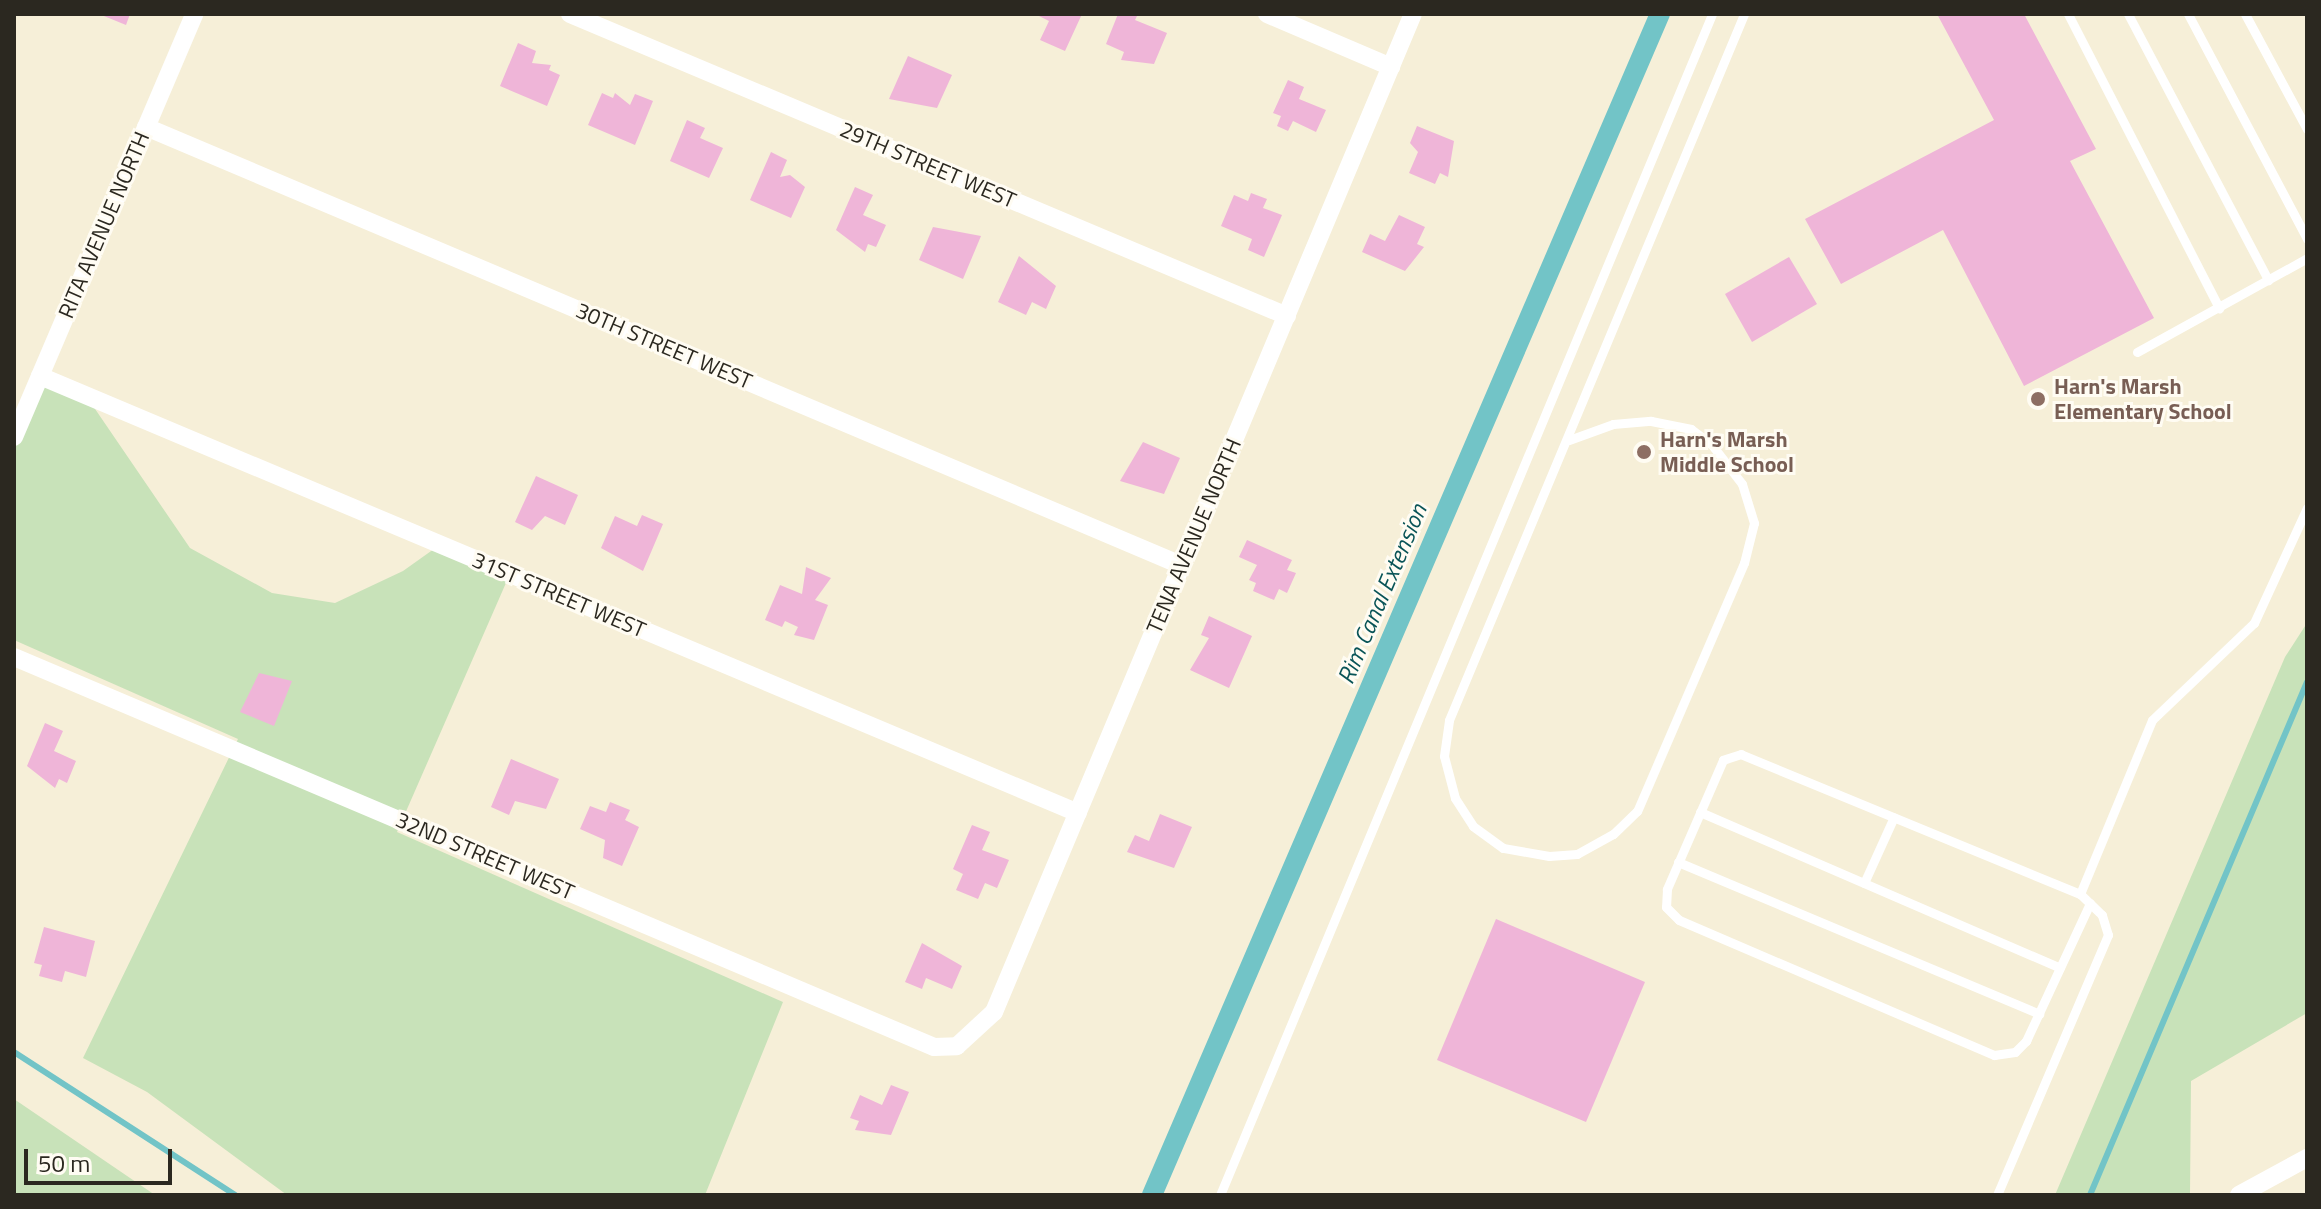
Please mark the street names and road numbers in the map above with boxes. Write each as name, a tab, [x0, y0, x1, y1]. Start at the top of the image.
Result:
street label: 29TH STREET WEST	[836, 116, 1020, 214]
street label: RITA AVENUE NORTH	[53, 128, 155, 322]
street label: 30TH STREET WEST	[572, 297, 756, 395]
street label: TENA AVENUE NORTH	[1141, 435, 1247, 637]
street label: 31ST STREET WEST	[468, 547, 650, 643]
street label: 32ND STREET WEST	[392, 806, 578, 906]

